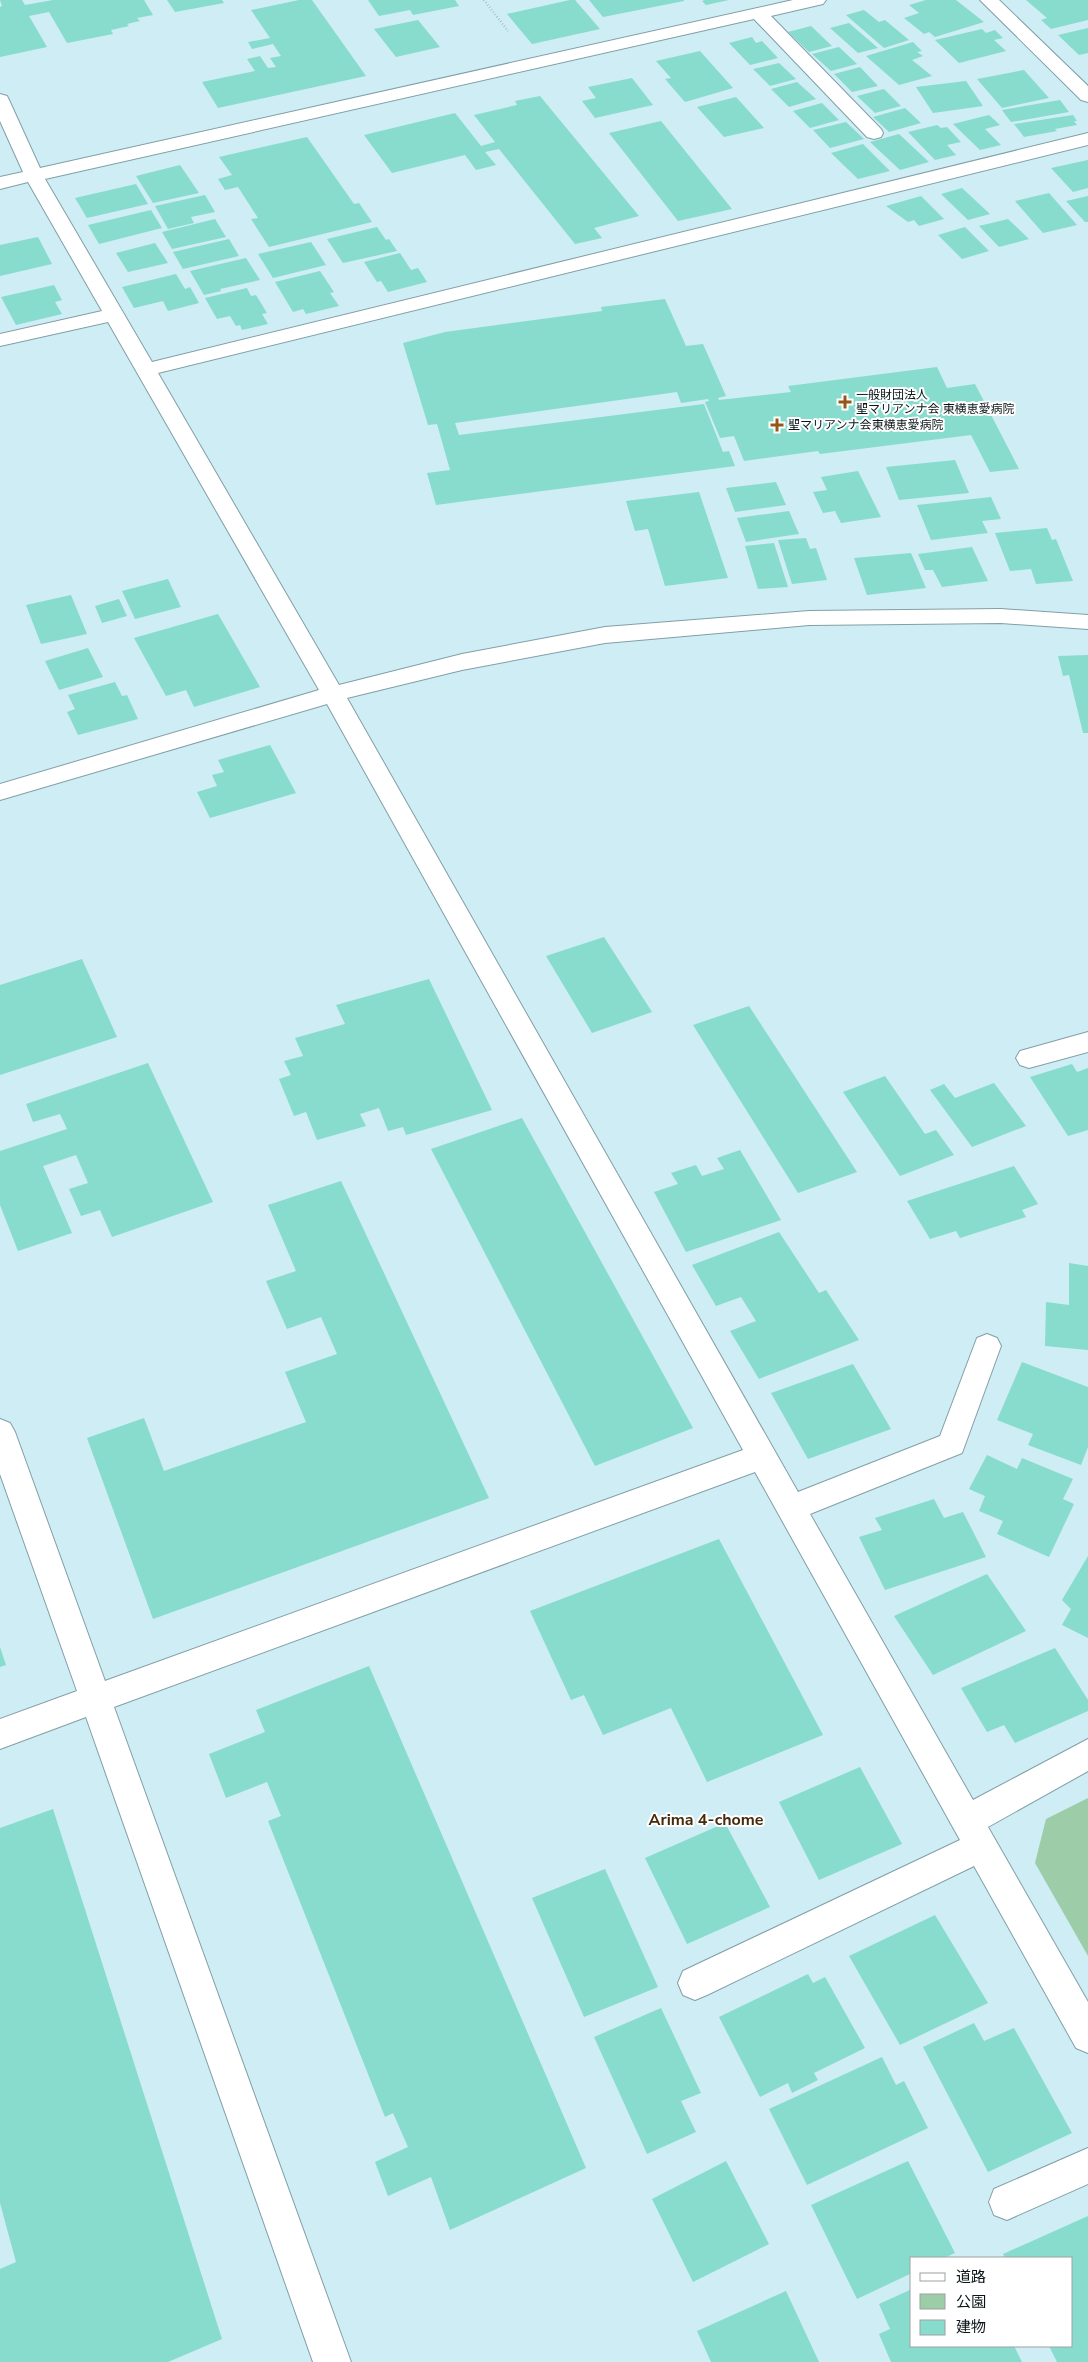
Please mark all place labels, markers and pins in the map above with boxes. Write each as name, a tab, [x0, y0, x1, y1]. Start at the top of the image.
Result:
place label: 一般財団法人 聖マリアンナ会 東横恵愛病院	[856, 387, 1015, 417]
marker: 一般財団法人 聖マリアンナ会 東横恵愛病院	[838, 395, 852, 409]
place label: 聖マリアンナ会東横恵愛病院	[788, 417, 944, 433]
marker: 聖マリアンナ会東横恵愛病院	[770, 418, 784, 432]

